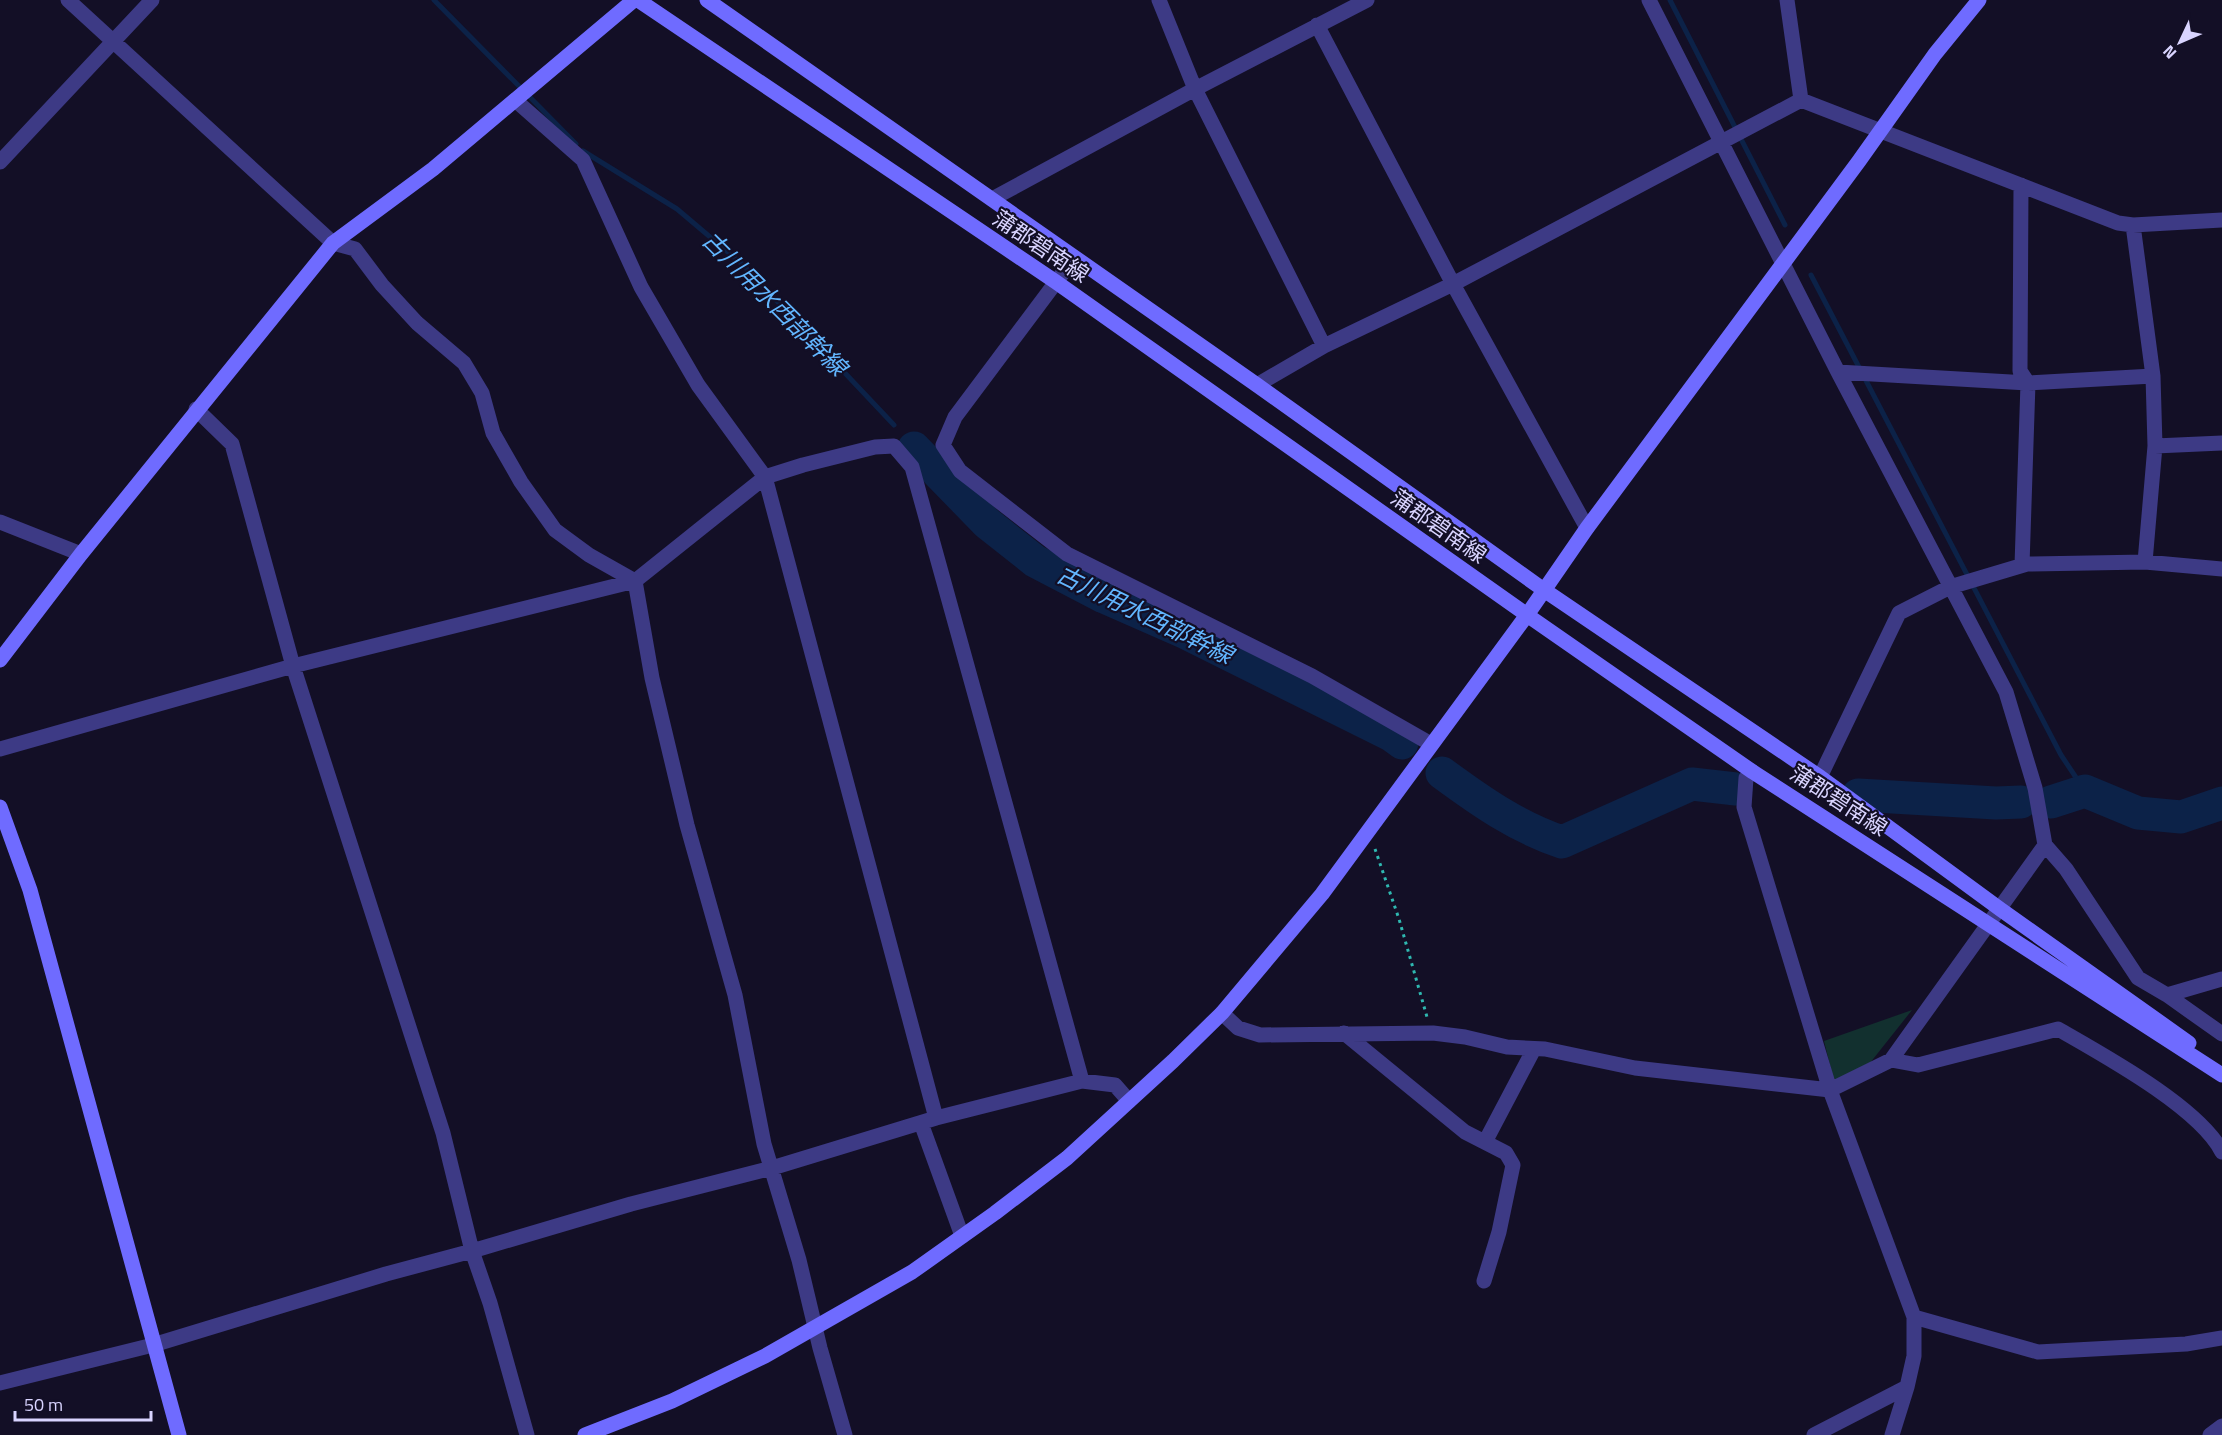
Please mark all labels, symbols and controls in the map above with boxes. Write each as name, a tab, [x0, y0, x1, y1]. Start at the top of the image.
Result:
north arrow	[2150, 12, 2210, 72]
text: N	[2157, 40, 2182, 65]
street label: 蒲郡碧南線	[986, 201, 1096, 291]
water label: 古川用水西部幹線	[694, 222, 858, 386]
street label: 蒲郡碧南線	[1384, 481, 1494, 571]
water label: 古川用水西部幹線	[1051, 556, 1242, 674]
street label: 蒲郡碧南線	[1784, 756, 1894, 844]
scale bar	[15, 1384, 152, 1422]
text: 50 m	[24, 1391, 63, 1418]

